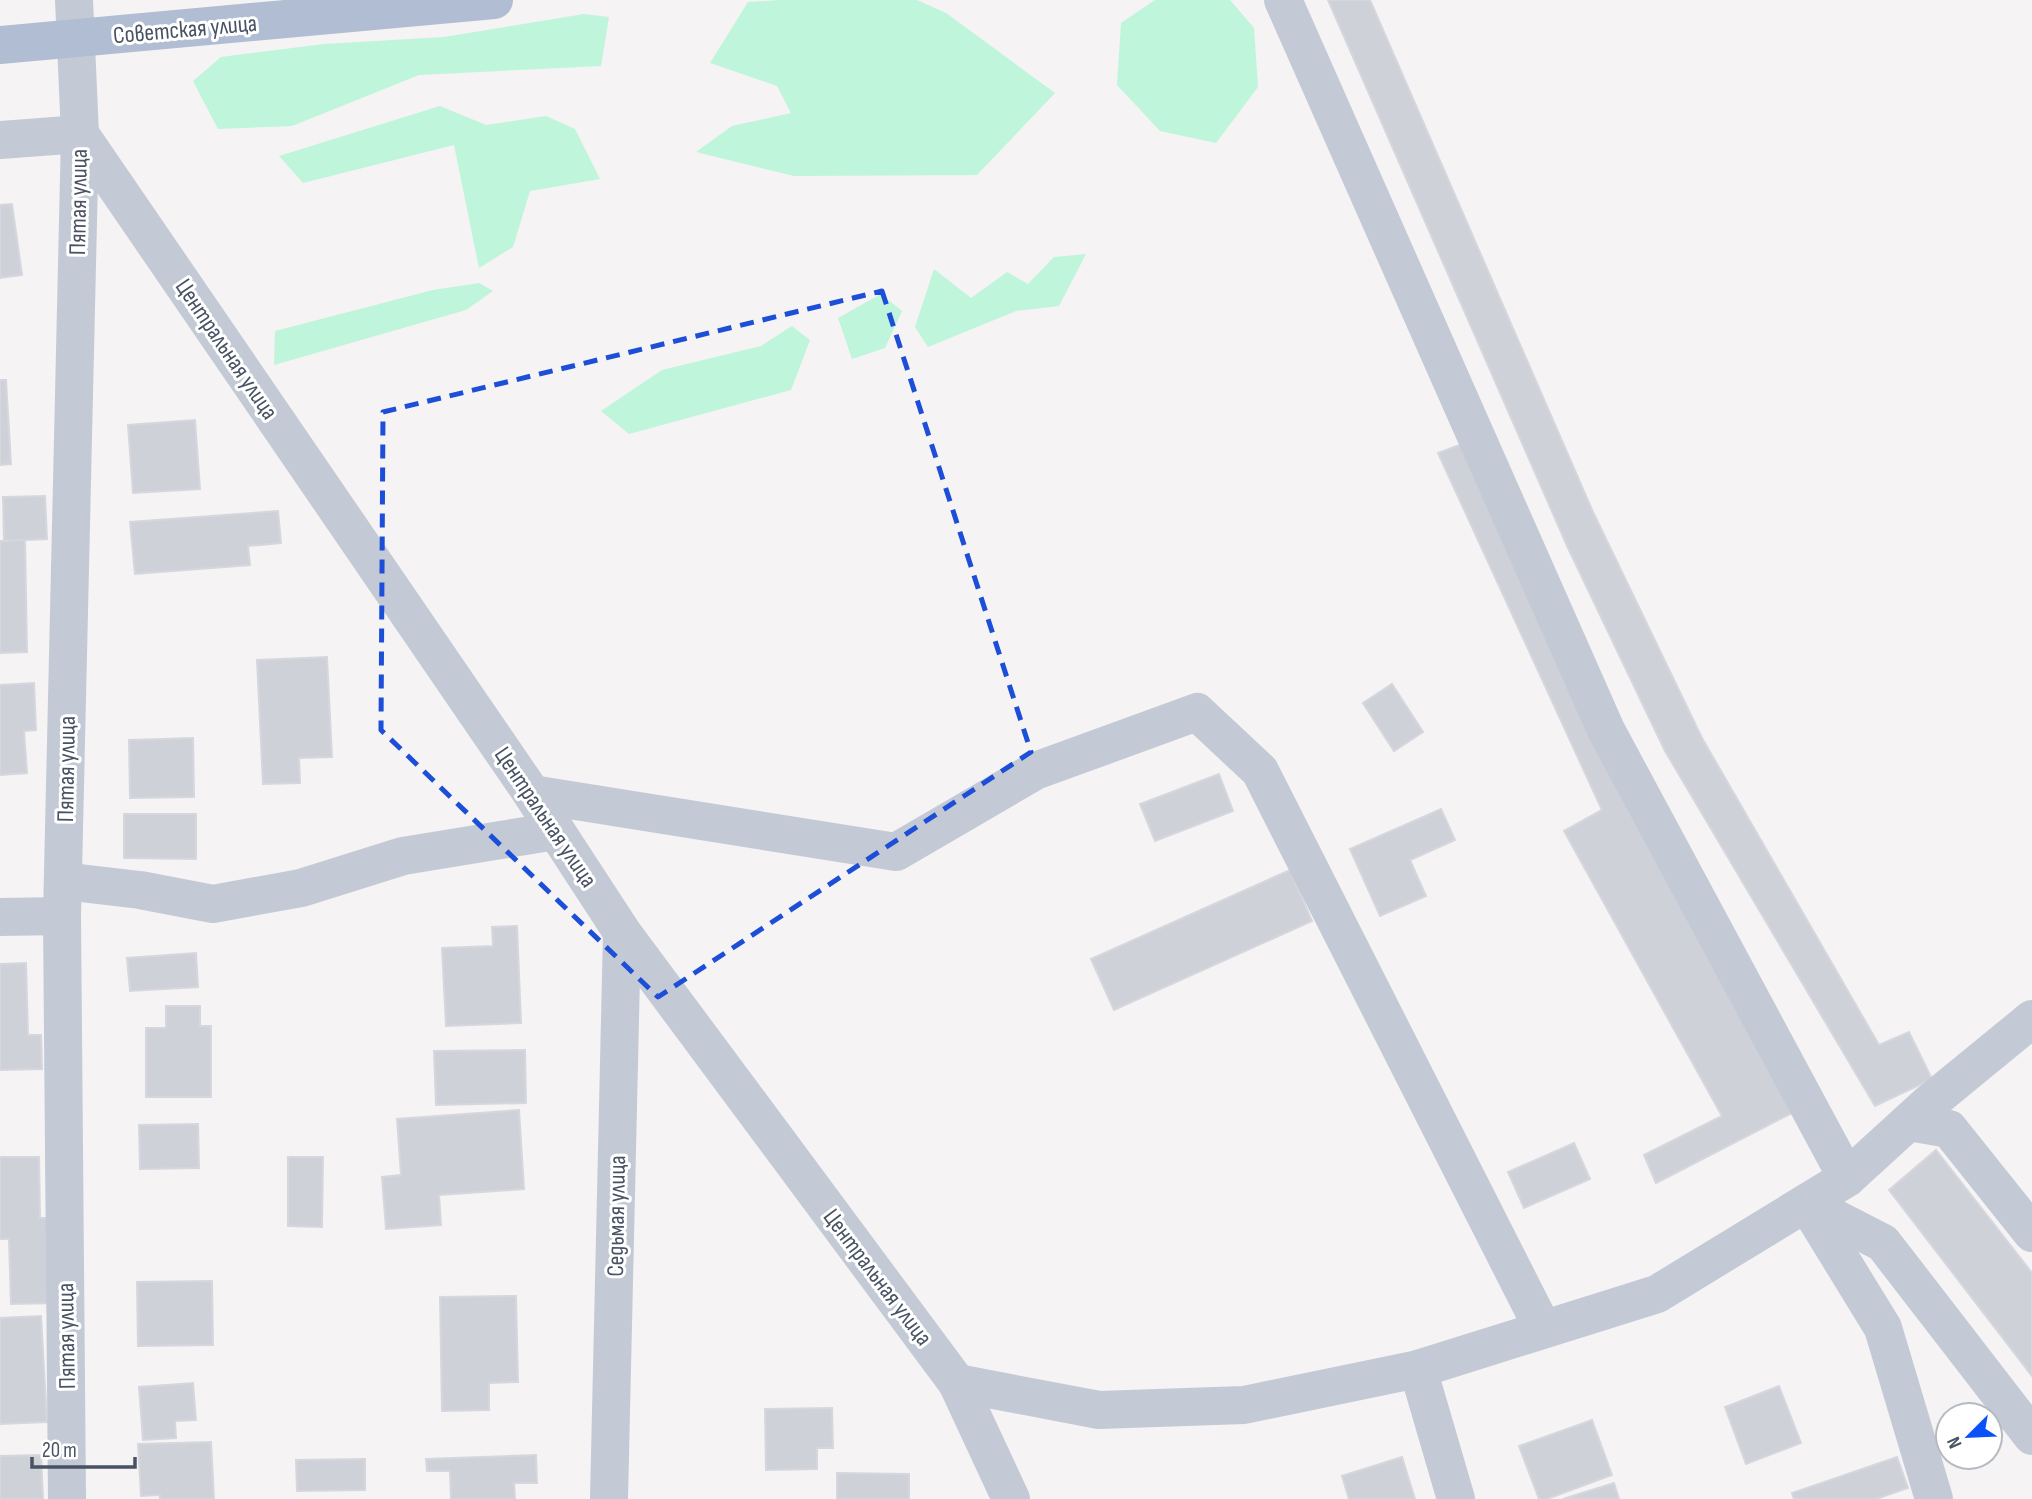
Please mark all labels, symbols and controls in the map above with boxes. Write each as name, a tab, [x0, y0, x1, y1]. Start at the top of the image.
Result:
street label: Советская улица	[112, 9, 258, 50]
street label: Пятая улица	[63, 149, 94, 255]
street label: Центральная улица	[169, 273, 284, 425]
street label: Пятая улица	[51, 716, 82, 822]
street label: Центральная улица	[488, 741, 603, 893]
street label: Седьмая улица	[601, 1155, 632, 1277]
street label: Центральная улица	[817, 1203, 938, 1351]
street label: Пятая улица	[51, 1283, 82, 1389]
north arrow	[1934, 1401, 2004, 1471]
scale bar	[32, 1426, 135, 1470]
text: N	[1942, 1433, 1967, 1452]
text: 20 m	[42, 1438, 77, 1463]

